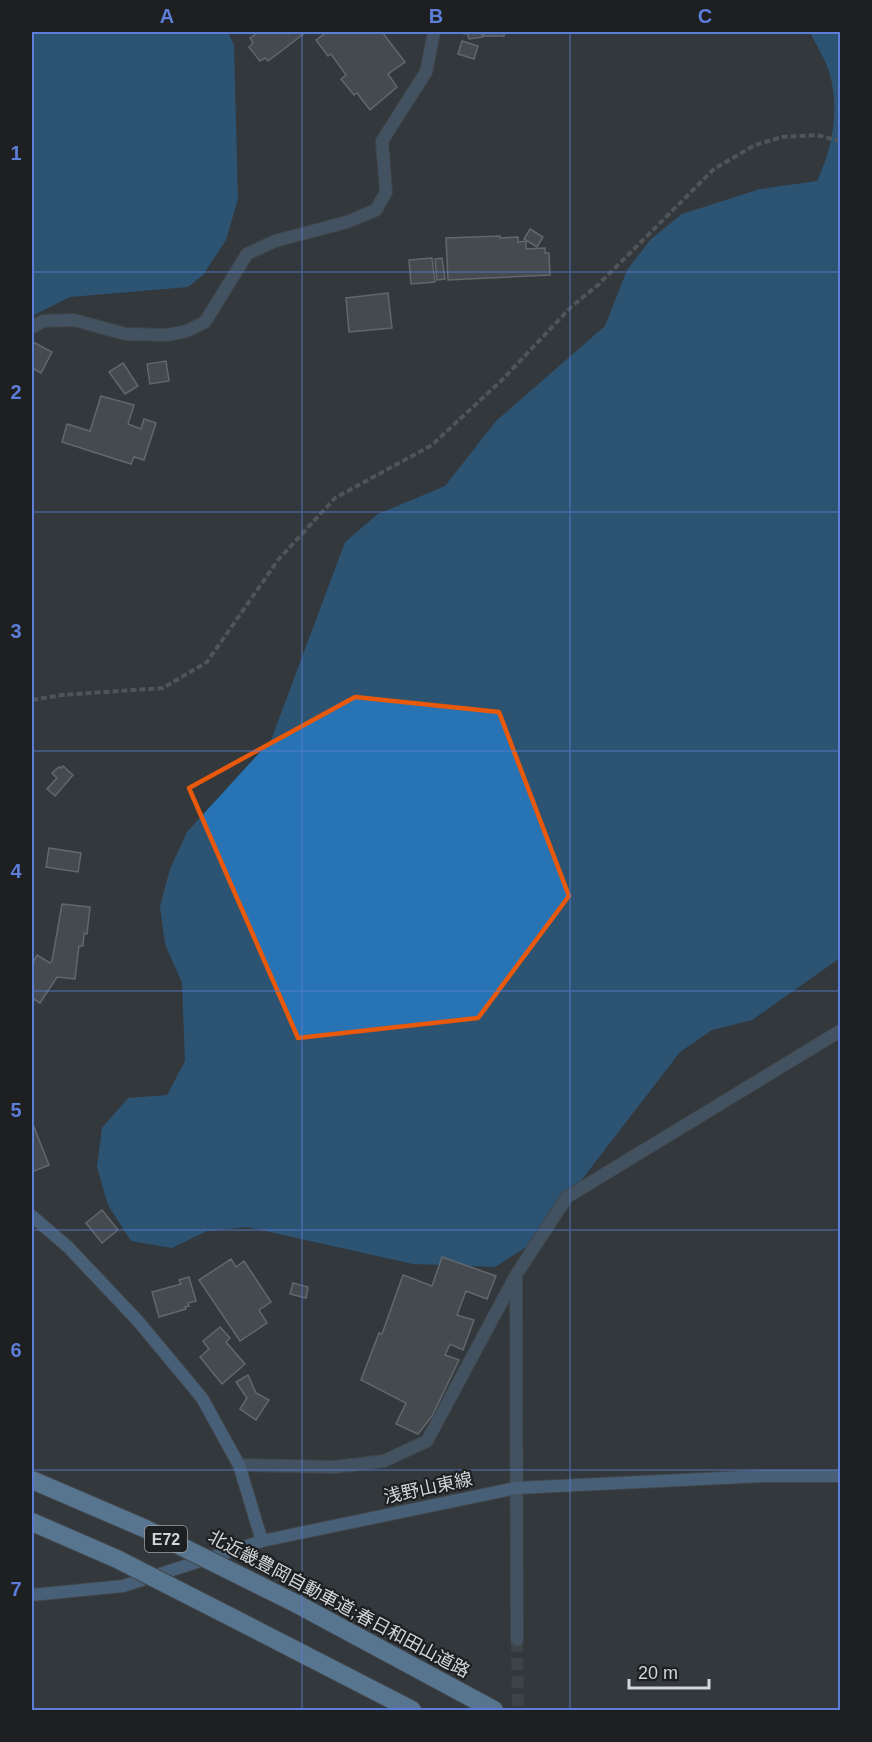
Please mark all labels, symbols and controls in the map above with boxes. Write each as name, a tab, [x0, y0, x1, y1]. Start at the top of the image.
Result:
text: A	[160, 5, 174, 27]
text: B	[429, 5, 443, 27]
text: C	[698, 5, 712, 27]
text: 1	[10, 142, 22, 164]
text: 2	[10, 381, 22, 403]
text: 3	[10, 620, 22, 642]
text: 4	[10, 860, 22, 882]
text: 5	[10, 1099, 22, 1121]
text: 6	[10, 1339, 22, 1361]
street label: 浅野山東線	[382, 1469, 474, 1507]
road number: E72	[145, 1526, 187, 1552]
street label: 北近畿豊岡自動車道;春日和田山道路	[205, 1526, 473, 1682]
text: 7	[10, 1578, 22, 1600]
scale bar	[629, 1652, 708, 1690]
text: 20 m	[638, 1663, 678, 1683]

